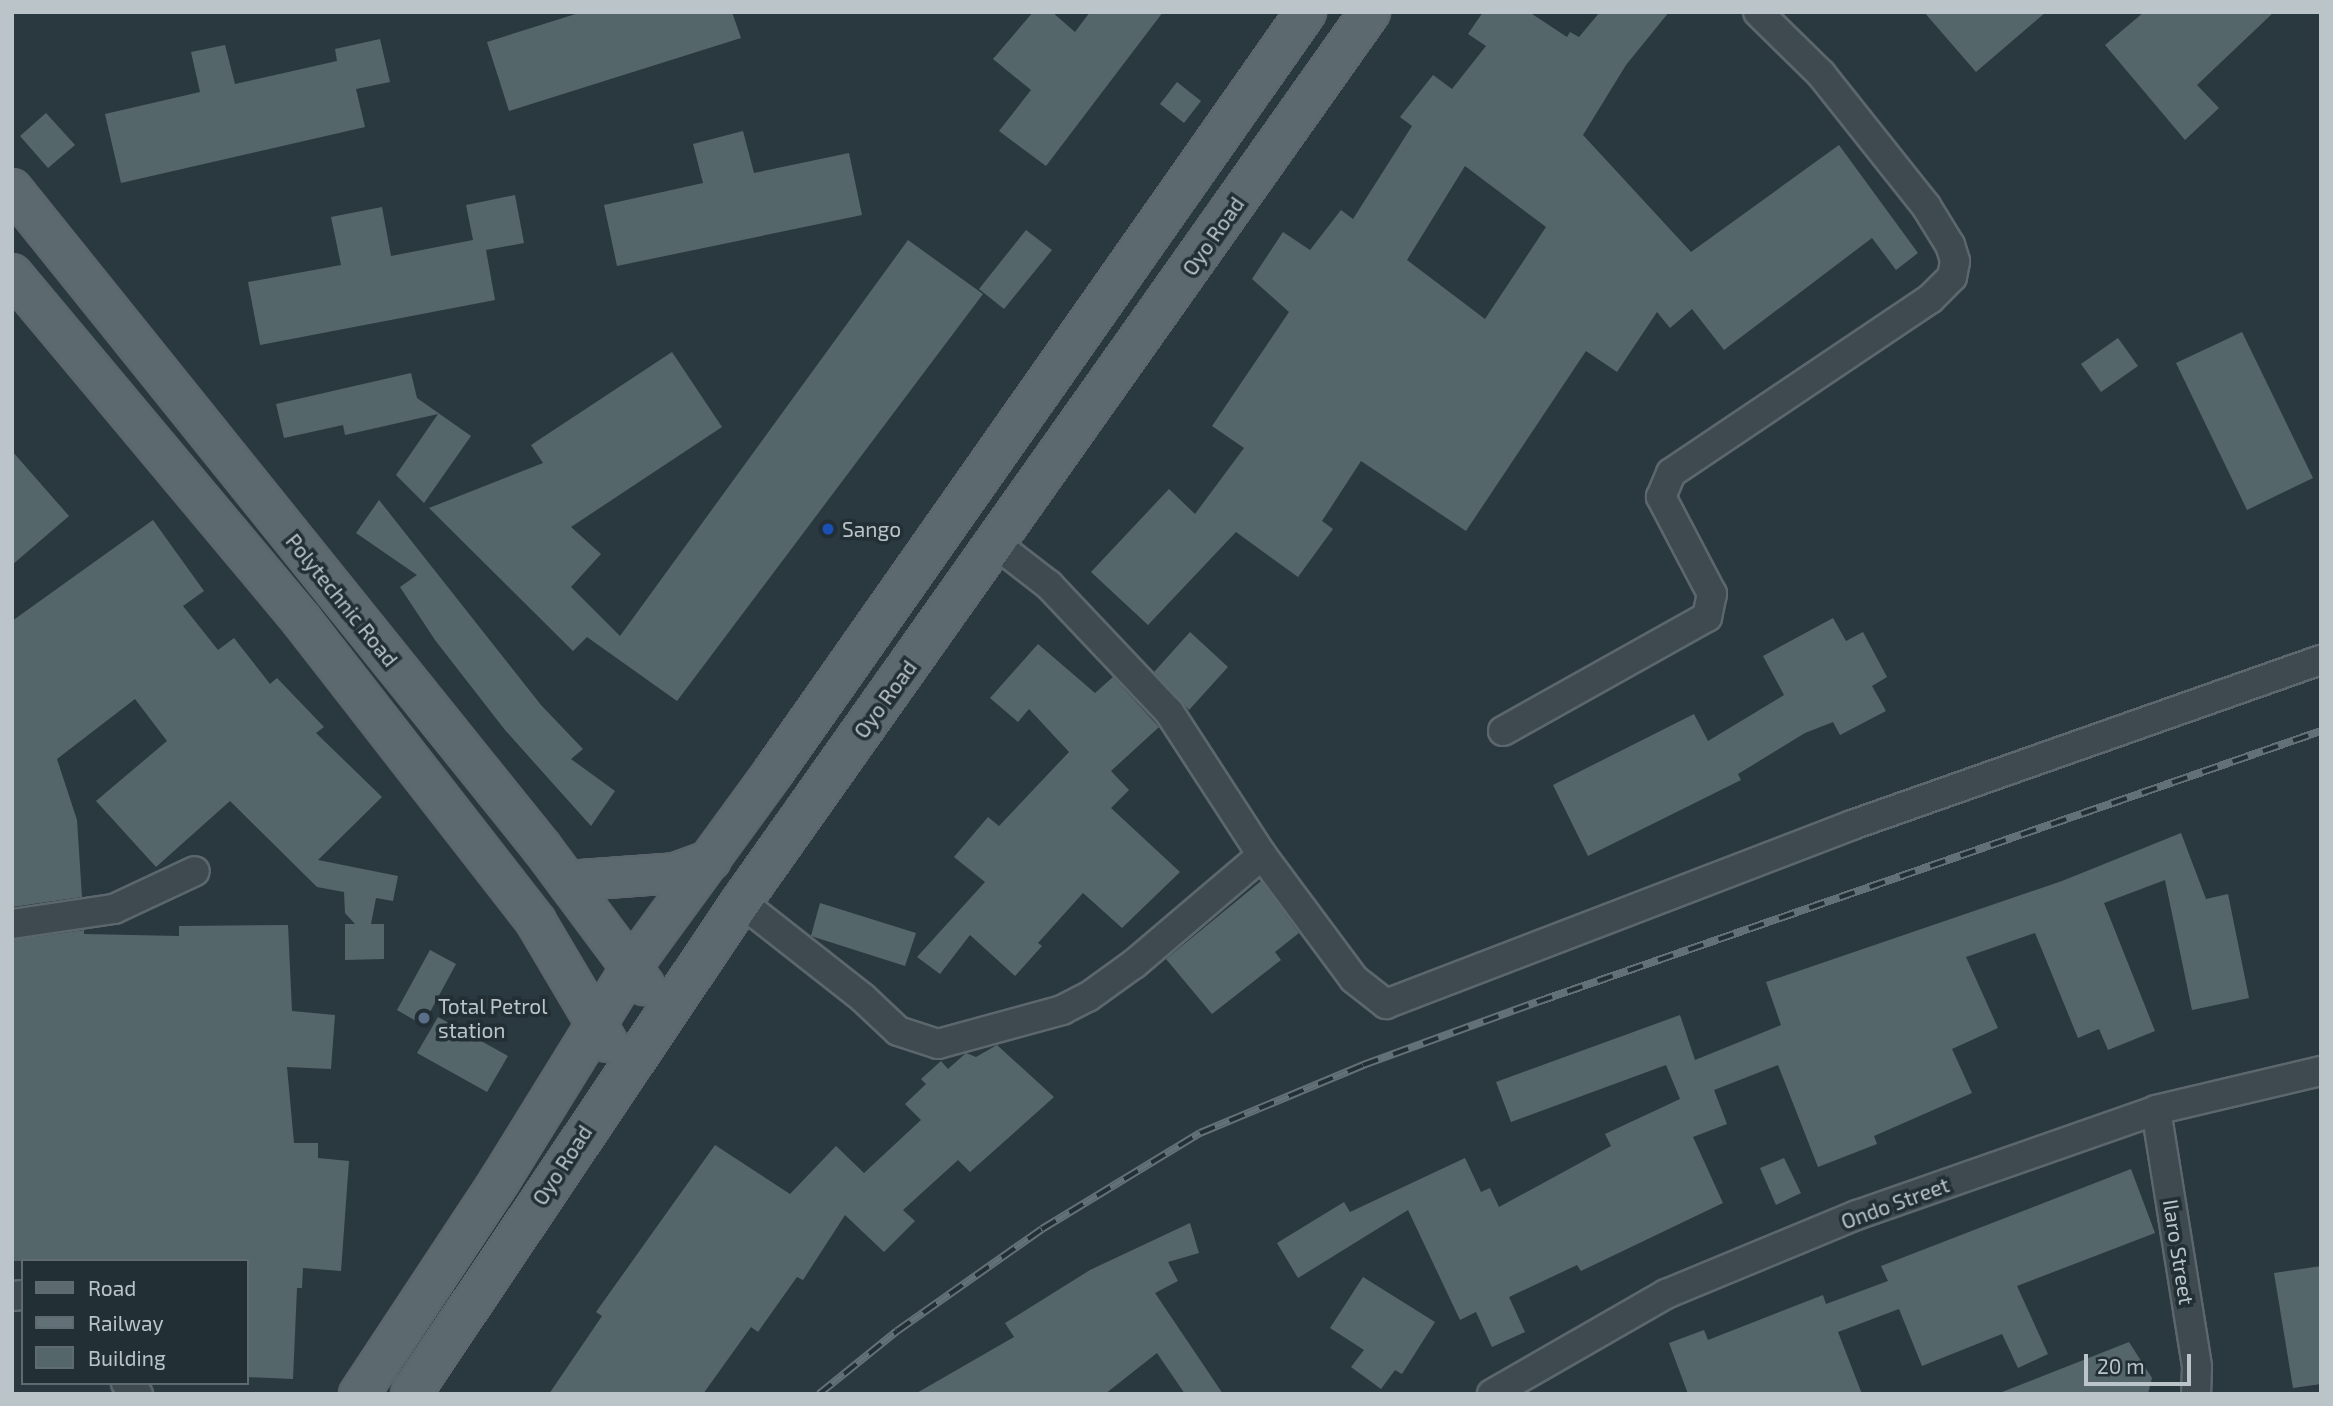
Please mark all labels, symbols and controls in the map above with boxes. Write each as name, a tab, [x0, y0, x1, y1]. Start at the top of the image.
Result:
street label: Oyo Road	[1177, 192, 1249, 280]
place label: Sango	[842, 516, 901, 542]
marker: Sango	[820, 521, 836, 537]
street label: Polytechnic Road	[281, 529, 403, 671]
street label: Oyo Road	[848, 655, 922, 743]
place label: Total Petrol station	[438, 993, 548, 1043]
marker: Total Petrol station	[416, 1010, 432, 1026]
street label: Oyo Road	[527, 1120, 597, 1210]
street label: Ondo Street	[1837, 1172, 1953, 1234]
street label: Ilaro Street	[2158, 1197, 2200, 1307]
legend	[21, 1259, 248, 1385]
text: Road	[88, 1275, 136, 1300]
text: Railway	[88, 1310, 164, 1335]
scale bar	[2088, 1340, 2195, 1384]
text: Building	[88, 1345, 166, 1370]
text: 20 m	[2097, 1353, 2145, 1378]

